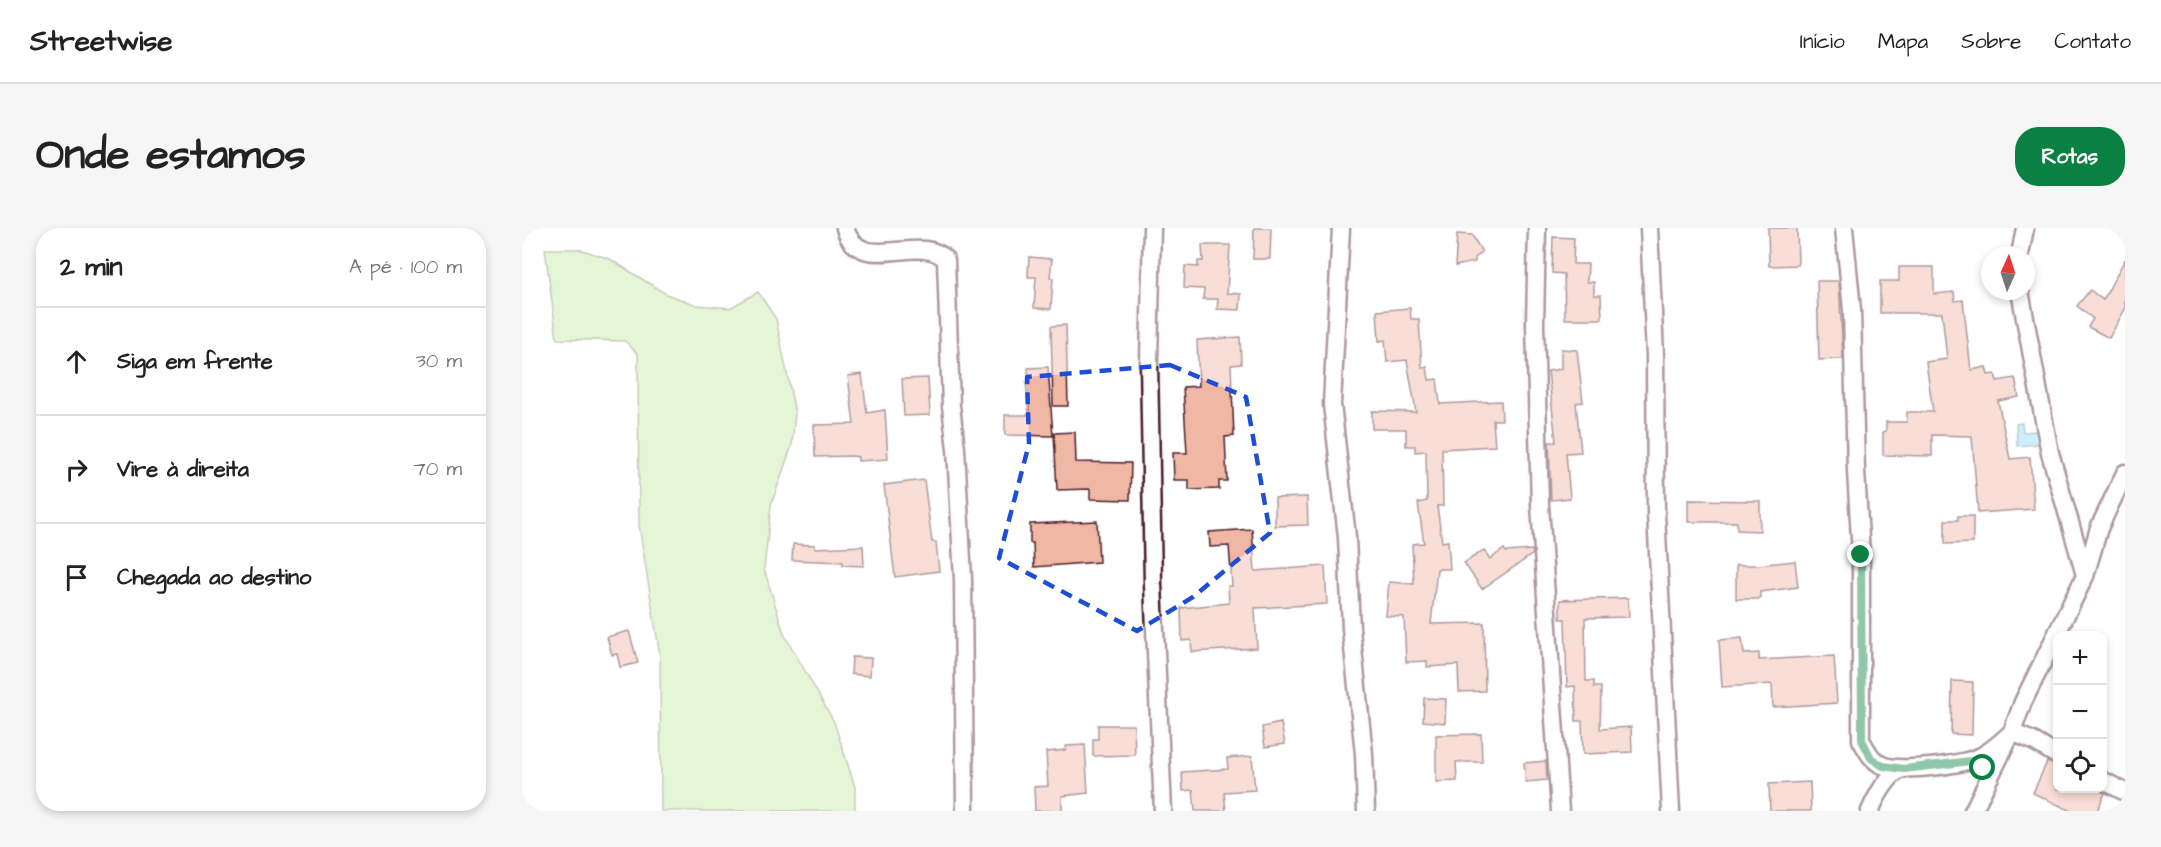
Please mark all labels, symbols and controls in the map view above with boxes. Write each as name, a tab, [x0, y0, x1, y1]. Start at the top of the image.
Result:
text: Streetwise	[30, 22, 172, 61]
text: Início	[1800, 27, 1845, 56]
text: Mapa	[1878, 27, 1928, 56]
text: Sobre	[1961, 27, 2021, 56]
text: Contato	[2054, 27, 2131, 56]
text: Onde estamos	[36, 127, 306, 185]
button: Rotas	[2015, 127, 2125, 186]
north arrow	[1981, 246, 2035, 300]
text: 2 min	[60, 249, 122, 285]
text: A pé · 100 m	[349, 253, 462, 281]
icon: ahead	[60, 345, 93, 378]
text: Siga em frente	[117, 346, 273, 377]
text: 30 m	[416, 347, 462, 375]
icon: right	[60, 453, 93, 486]
text: Vire à direita	[117, 454, 249, 485]
text: 70 m	[414, 455, 462, 483]
route end	[1847, 541, 1873, 567]
icon: arrive	[60, 561, 93, 594]
text: Chegada ao destino	[117, 562, 311, 593]
map controls	[2053, 631, 2107, 793]
button: +	[2053, 631, 2107, 685]
button: −	[2053, 685, 2107, 739]
button: locate	[2053, 739, 2107, 793]
route start	[1969, 754, 1995, 780]

